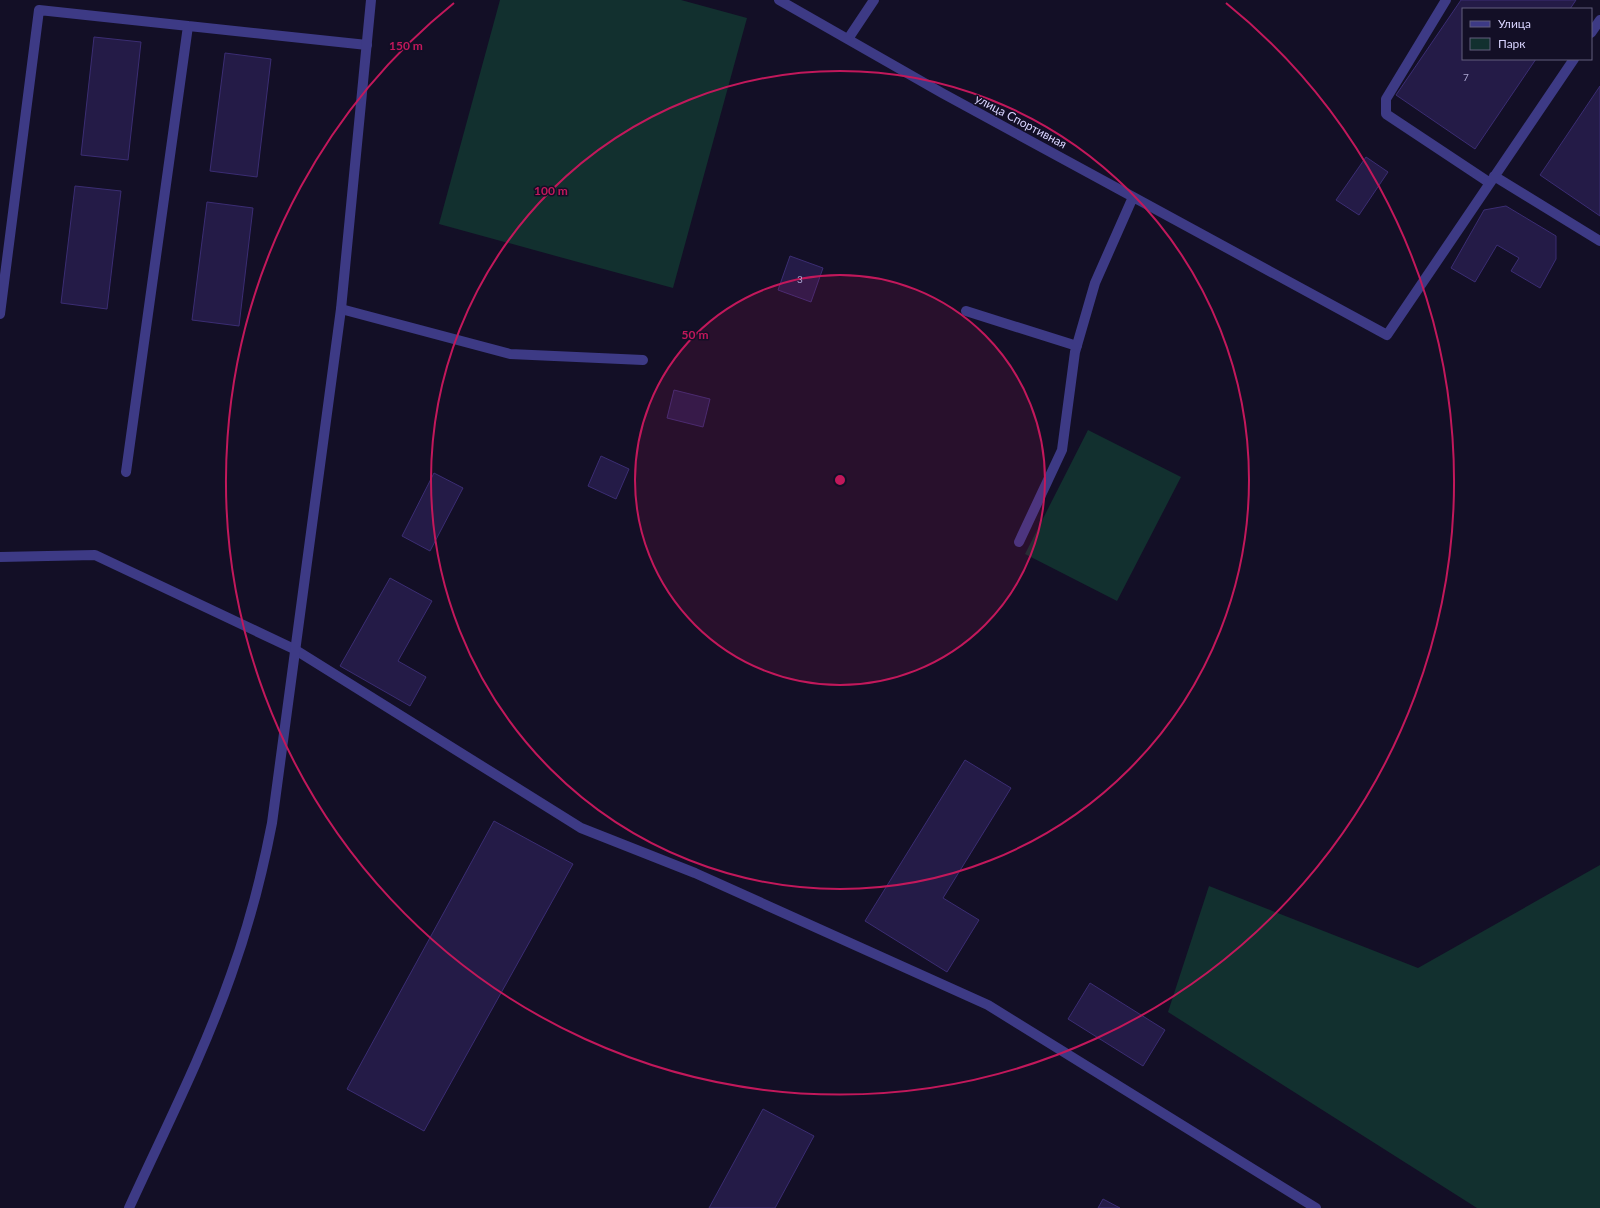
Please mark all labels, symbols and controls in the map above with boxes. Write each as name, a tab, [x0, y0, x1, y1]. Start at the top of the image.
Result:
legend	[1462, 8, 1592, 60]
text: Улица	[1498, 16, 1531, 31]
text: Парк	[1498, 36, 1526, 51]
text: 150 m	[389, 38, 423, 53]
house number: 7	[1463, 71, 1469, 83]
street label: улица Спортивная	[973, 91, 1069, 151]
text: 100 m	[534, 183, 568, 198]
house number: 3	[797, 273, 803, 285]
text: 50 m	[682, 327, 708, 342]
centre of rings	[833, 473, 847, 487]

